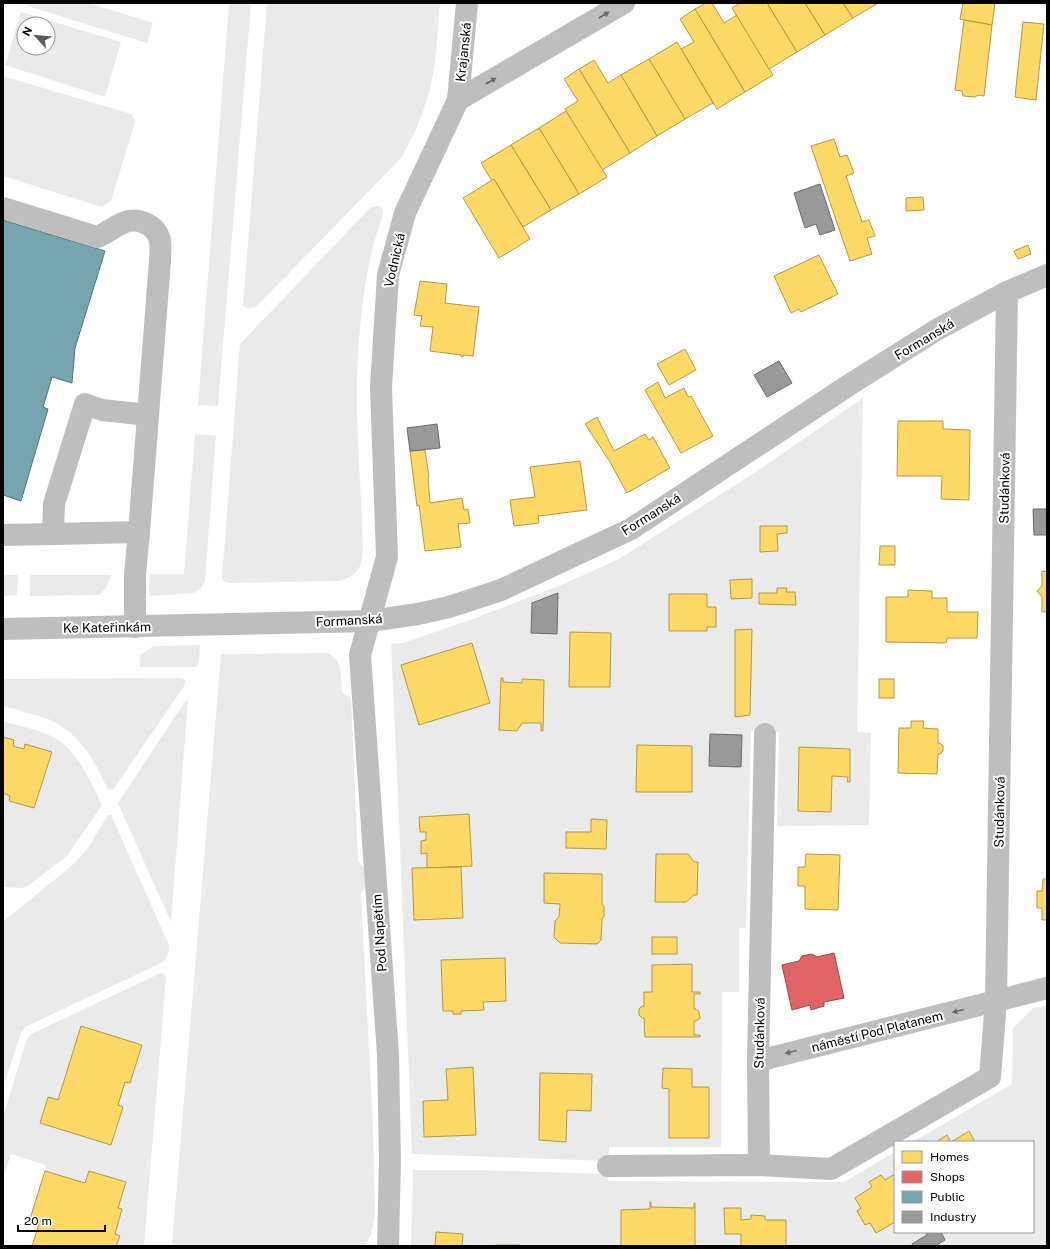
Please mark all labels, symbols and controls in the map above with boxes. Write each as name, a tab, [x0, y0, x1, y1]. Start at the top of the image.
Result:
one-way arrow	[598, 11, 610, 18]
north arrow	[16, 16, 56, 56]
street label: Krajanská	[453, 22, 474, 83]
text: N	[20, 25, 34, 38]
one-way arrow	[486, 77, 497, 84]
street label: Vodnická	[381, 231, 408, 289]
street label: Formanská	[892, 316, 957, 363]
street label: Studánková	[996, 452, 1013, 524]
street label: Formanská	[619, 490, 684, 538]
street label: Formanská	[315, 611, 383, 630]
street label: Ke Kateřinkám	[63, 619, 151, 636]
street label: Studánková	[991, 776, 1008, 848]
street label: Pod Napětím	[369, 894, 390, 972]
street label: Studánková	[751, 997, 768, 1069]
street label: náměstí Pod Platanem	[810, 1008, 944, 1055]
one-way arrow	[952, 1008, 964, 1014]
one-way arrow	[785, 1050, 797, 1056]
legend	[894, 1141, 1034, 1233]
text: Homes	[930, 1150, 969, 1164]
text: Shops	[930, 1170, 965, 1184]
text: Public	[930, 1190, 965, 1204]
scale bar	[18, 1207, 105, 1233]
text: Industry	[930, 1210, 977, 1224]
text: 20 m	[24, 1214, 52, 1228]

